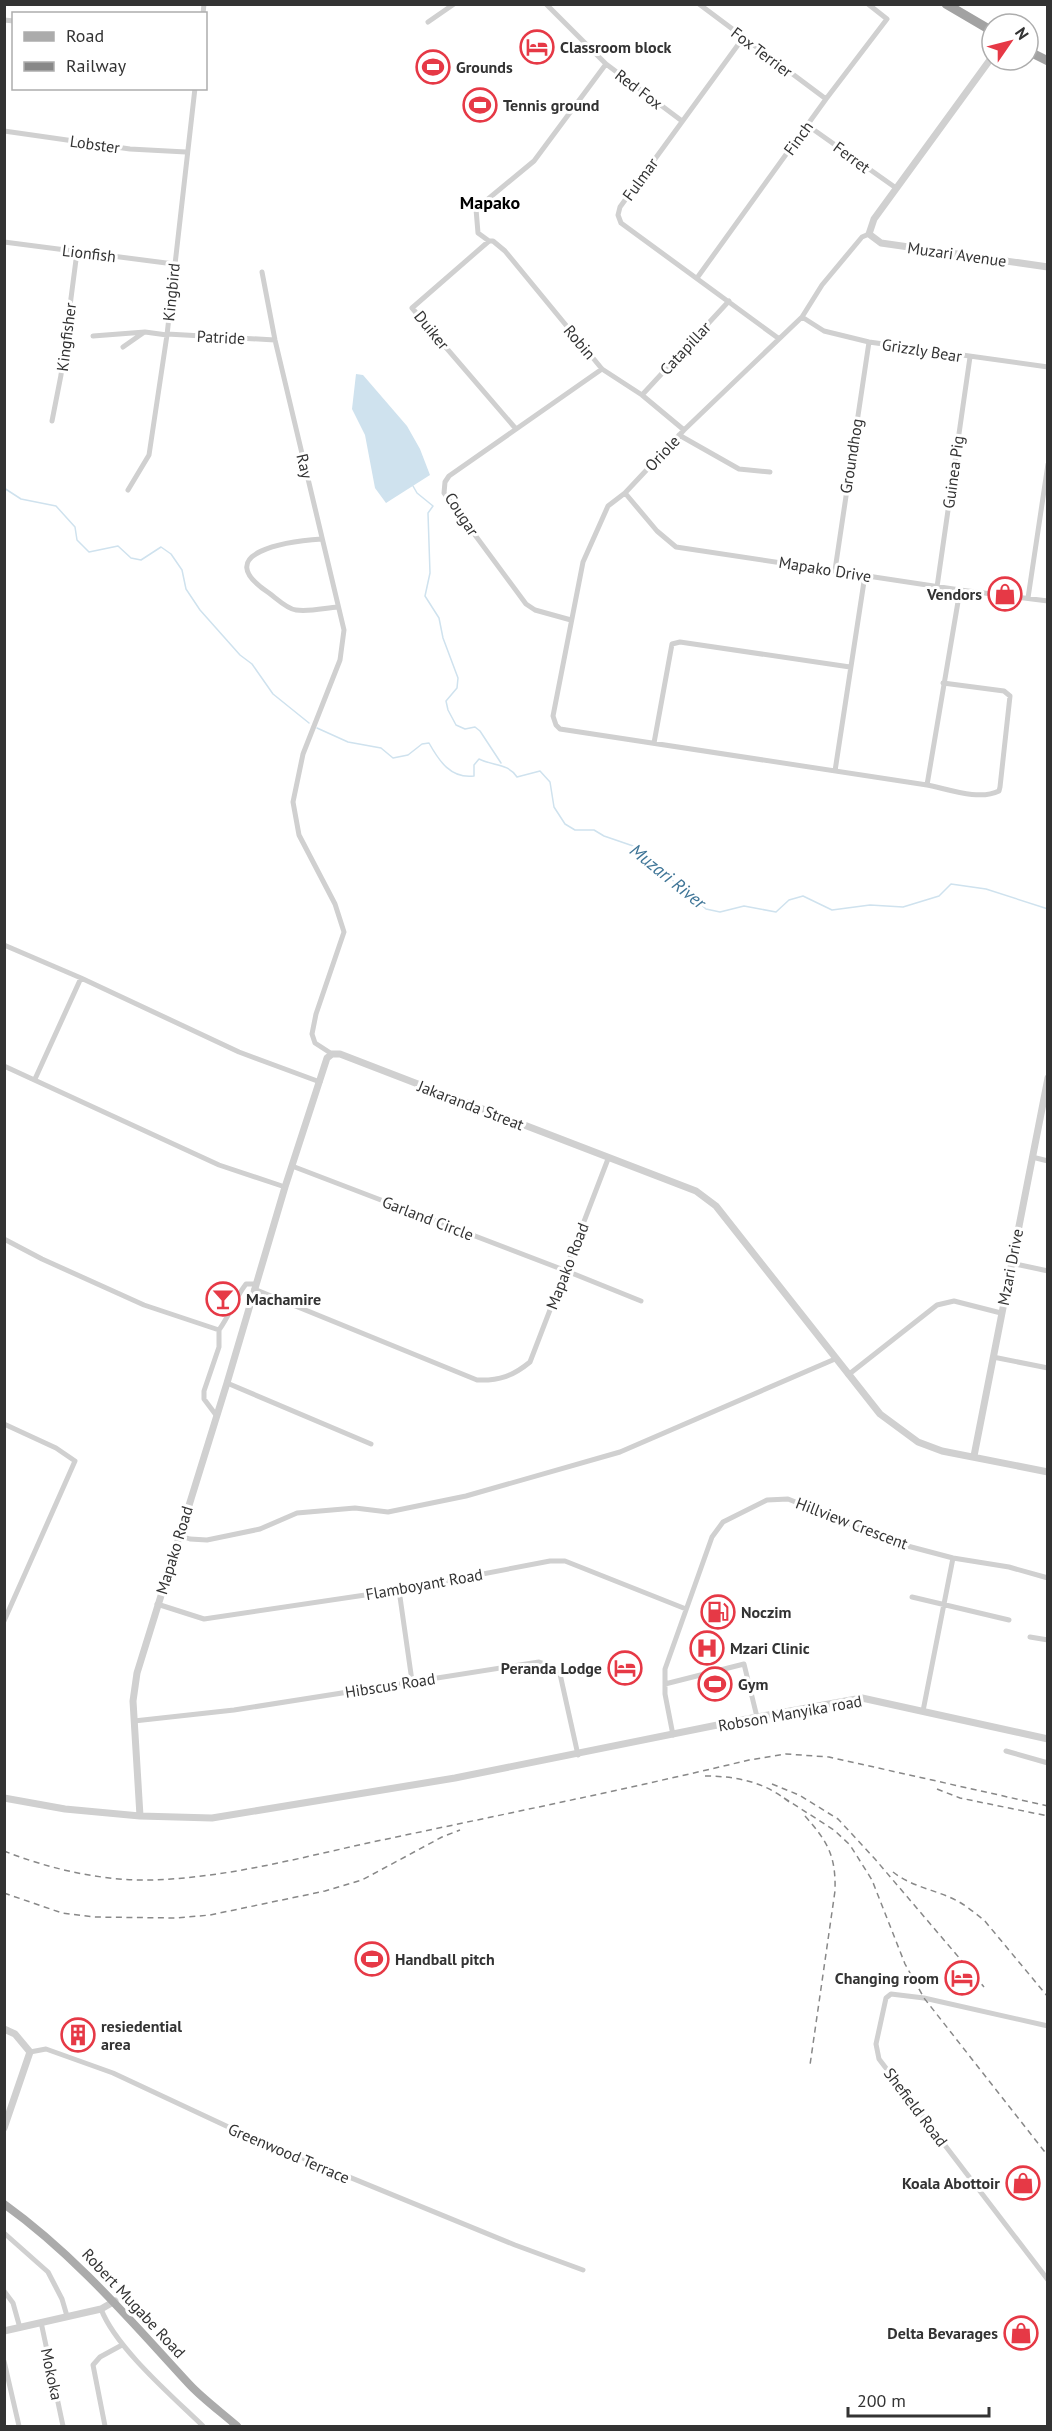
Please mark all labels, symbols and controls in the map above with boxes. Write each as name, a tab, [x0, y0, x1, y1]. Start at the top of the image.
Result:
legend	[12, 12, 207, 90]
north arrow	[980, 12, 1040, 72]
street label: Fox Terrier	[727, 22, 797, 82]
text: N	[1011, 23, 1033, 43]
text: Road	[66, 24, 104, 47]
hotel icon: Classroom block	[519, 29, 555, 65]
place label: Classroom block	[560, 37, 672, 57]
sports icon: Grounds	[415, 49, 451, 85]
text: Railway	[66, 54, 127, 77]
place label: Grounds	[456, 57, 513, 77]
street label: Red Fox	[611, 65, 667, 113]
sports icon: Tennis ground	[462, 87, 498, 123]
place label: Tennis ground	[503, 95, 599, 115]
street label: Finch	[779, 117, 817, 159]
street label: Lobster	[69, 131, 122, 157]
street label: Ferret	[830, 137, 875, 177]
street label: Fulmar	[618, 153, 663, 204]
district label: Mapako	[460, 191, 520, 214]
street label: Muzari Avenue	[906, 237, 1008, 271]
street label: Lionfish	[61, 240, 117, 266]
street label: Kingbird	[158, 262, 184, 322]
street label: Kingfisher	[52, 301, 80, 373]
street label: Duiker	[410, 306, 454, 354]
street label: Catapillar	[655, 317, 715, 379]
street label: Robin	[560, 321, 600, 363]
street label: Patride	[196, 326, 246, 348]
street label: Grizzly Bear	[881, 334, 964, 366]
street label: Groundhog	[835, 417, 867, 495]
street label: Oriole	[640, 431, 684, 475]
street label: Guinea Pig	[938, 434, 968, 510]
street label: Ray	[292, 452, 318, 481]
street label: Cougar	[441, 489, 484, 540]
street label: Mapako Drive	[777, 552, 873, 586]
shop icon: Vendors	[987, 576, 1023, 612]
place label: Vendors	[926, 584, 982, 604]
water label: Muzari River	[625, 838, 711, 914]
street label: Jakaranda Streat	[414, 1075, 527, 1135]
street label: Garland Circle	[379, 1191, 477, 1245]
street label: Mapako Road	[541, 1220, 593, 1312]
street label: Mzari Drive	[993, 1227, 1027, 1307]
bar icon: Machamire	[205, 1281, 241, 1317]
place label: Machamire	[246, 1289, 321, 1309]
street label: Hillview Crescent	[793, 1492, 911, 1554]
street label: Mapako Road	[151, 1503, 197, 1597]
street label: Flamboyant Road	[364, 1564, 484, 1604]
fuel station icon: Noczim	[700, 1594, 736, 1630]
place label: Noczim	[741, 1602, 792, 1622]
hospital icon: Mzari Clinic	[689, 1630, 725, 1666]
place label: Mzari Clinic	[730, 1638, 810, 1658]
hotel icon: Peranda Lodge	[607, 1650, 643, 1686]
place label: Peranda Lodge	[501, 1658, 602, 1678]
sports icon: Gym	[697, 1666, 733, 1702]
street label: Hibscus Road	[343, 1668, 437, 1702]
place label: Gym	[738, 1674, 768, 1694]
street label: Robson Manyika road	[716, 1690, 864, 1736]
sports icon: Handball pitch	[354, 1941, 390, 1977]
place label: Handball pitch	[395, 1949, 495, 1969]
hotel icon: Changing room	[944, 1960, 980, 1996]
place label: Changing room	[835, 1968, 939, 1988]
place label: resiedential area	[101, 2016, 182, 2054]
building icon: resiedential area	[60, 2017, 96, 2053]
street label: Shefield Road	[880, 2064, 952, 2150]
street label: Greenwood Terrace	[225, 2118, 353, 2188]
shop icon: Koala Abottoir	[1005, 2165, 1041, 2201]
place label: Koala Abottoir	[902, 2173, 1000, 2193]
street label: Robert Mugabe Road	[78, 2244, 190, 2362]
shop icon: Delta Bevarages	[1003, 2315, 1039, 2351]
place label: Delta Bevarages	[887, 2323, 998, 2343]
street label: Mokoka	[37, 2346, 67, 2402]
scale bar	[848, 2380, 989, 2418]
text: 200 m	[857, 2389, 906, 2412]

